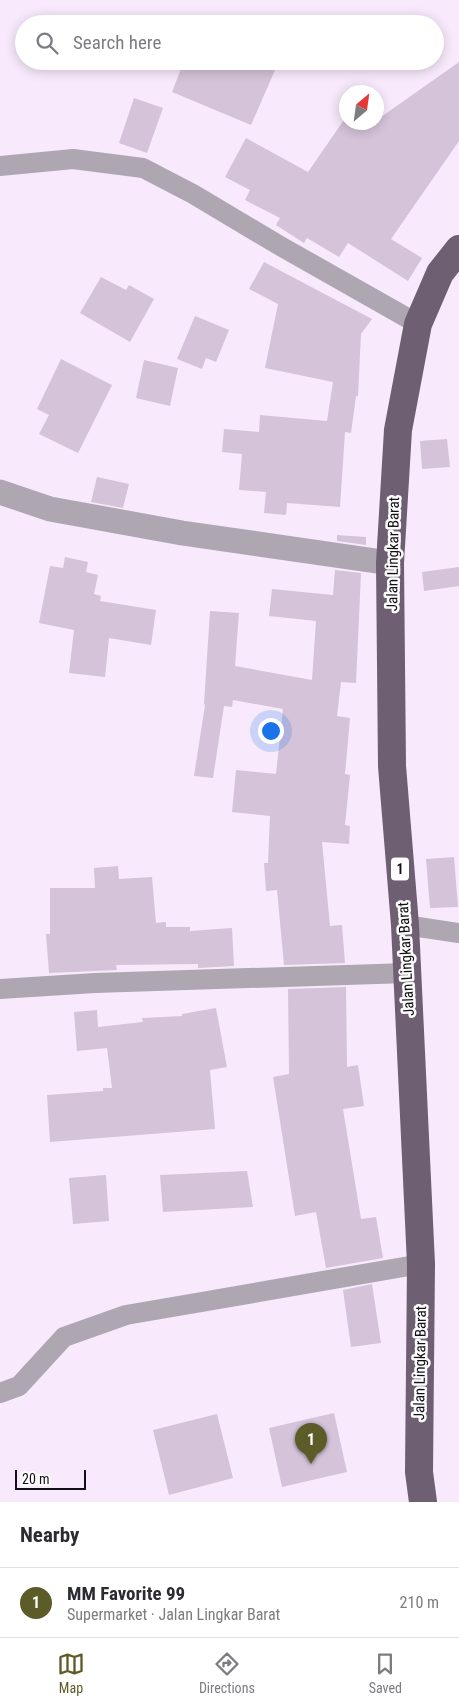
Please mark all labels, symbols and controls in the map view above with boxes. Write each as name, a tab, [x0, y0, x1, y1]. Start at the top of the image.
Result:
search box	[15, 15, 444, 70]
icon: search	[33, 29, 61, 57]
text: Search here	[73, 31, 161, 54]
north arrow	[339, 85, 384, 130]
street label: Jalan Lingkar Barat	[383, 497, 403, 611]
your location	[258, 718, 284, 744]
road number: 1	[391, 858, 409, 881]
street label: Jalan Lingkar Barat	[394, 901, 418, 1017]
street label: Jalan Lingkar Barat	[410, 1306, 430, 1420]
pin: 1	[295, 1423, 327, 1464]
scale bar	[15, 1467, 86, 1490]
text: 20 m	[22, 1471, 50, 1487]
text: Nearby	[20, 1523, 79, 1547]
text: MM Favorite 99	[67, 1582, 185, 1605]
text: 1	[32, 1593, 40, 1612]
text: 210 m	[400, 1593, 439, 1612]
text: Supermarket · Jalan Lingkar Barat	[67, 1605, 280, 1624]
tab: Map	[57, 1650, 85, 1696]
tab: Directions	[199, 1650, 255, 1696]
tab: Saved	[369, 1650, 402, 1696]

